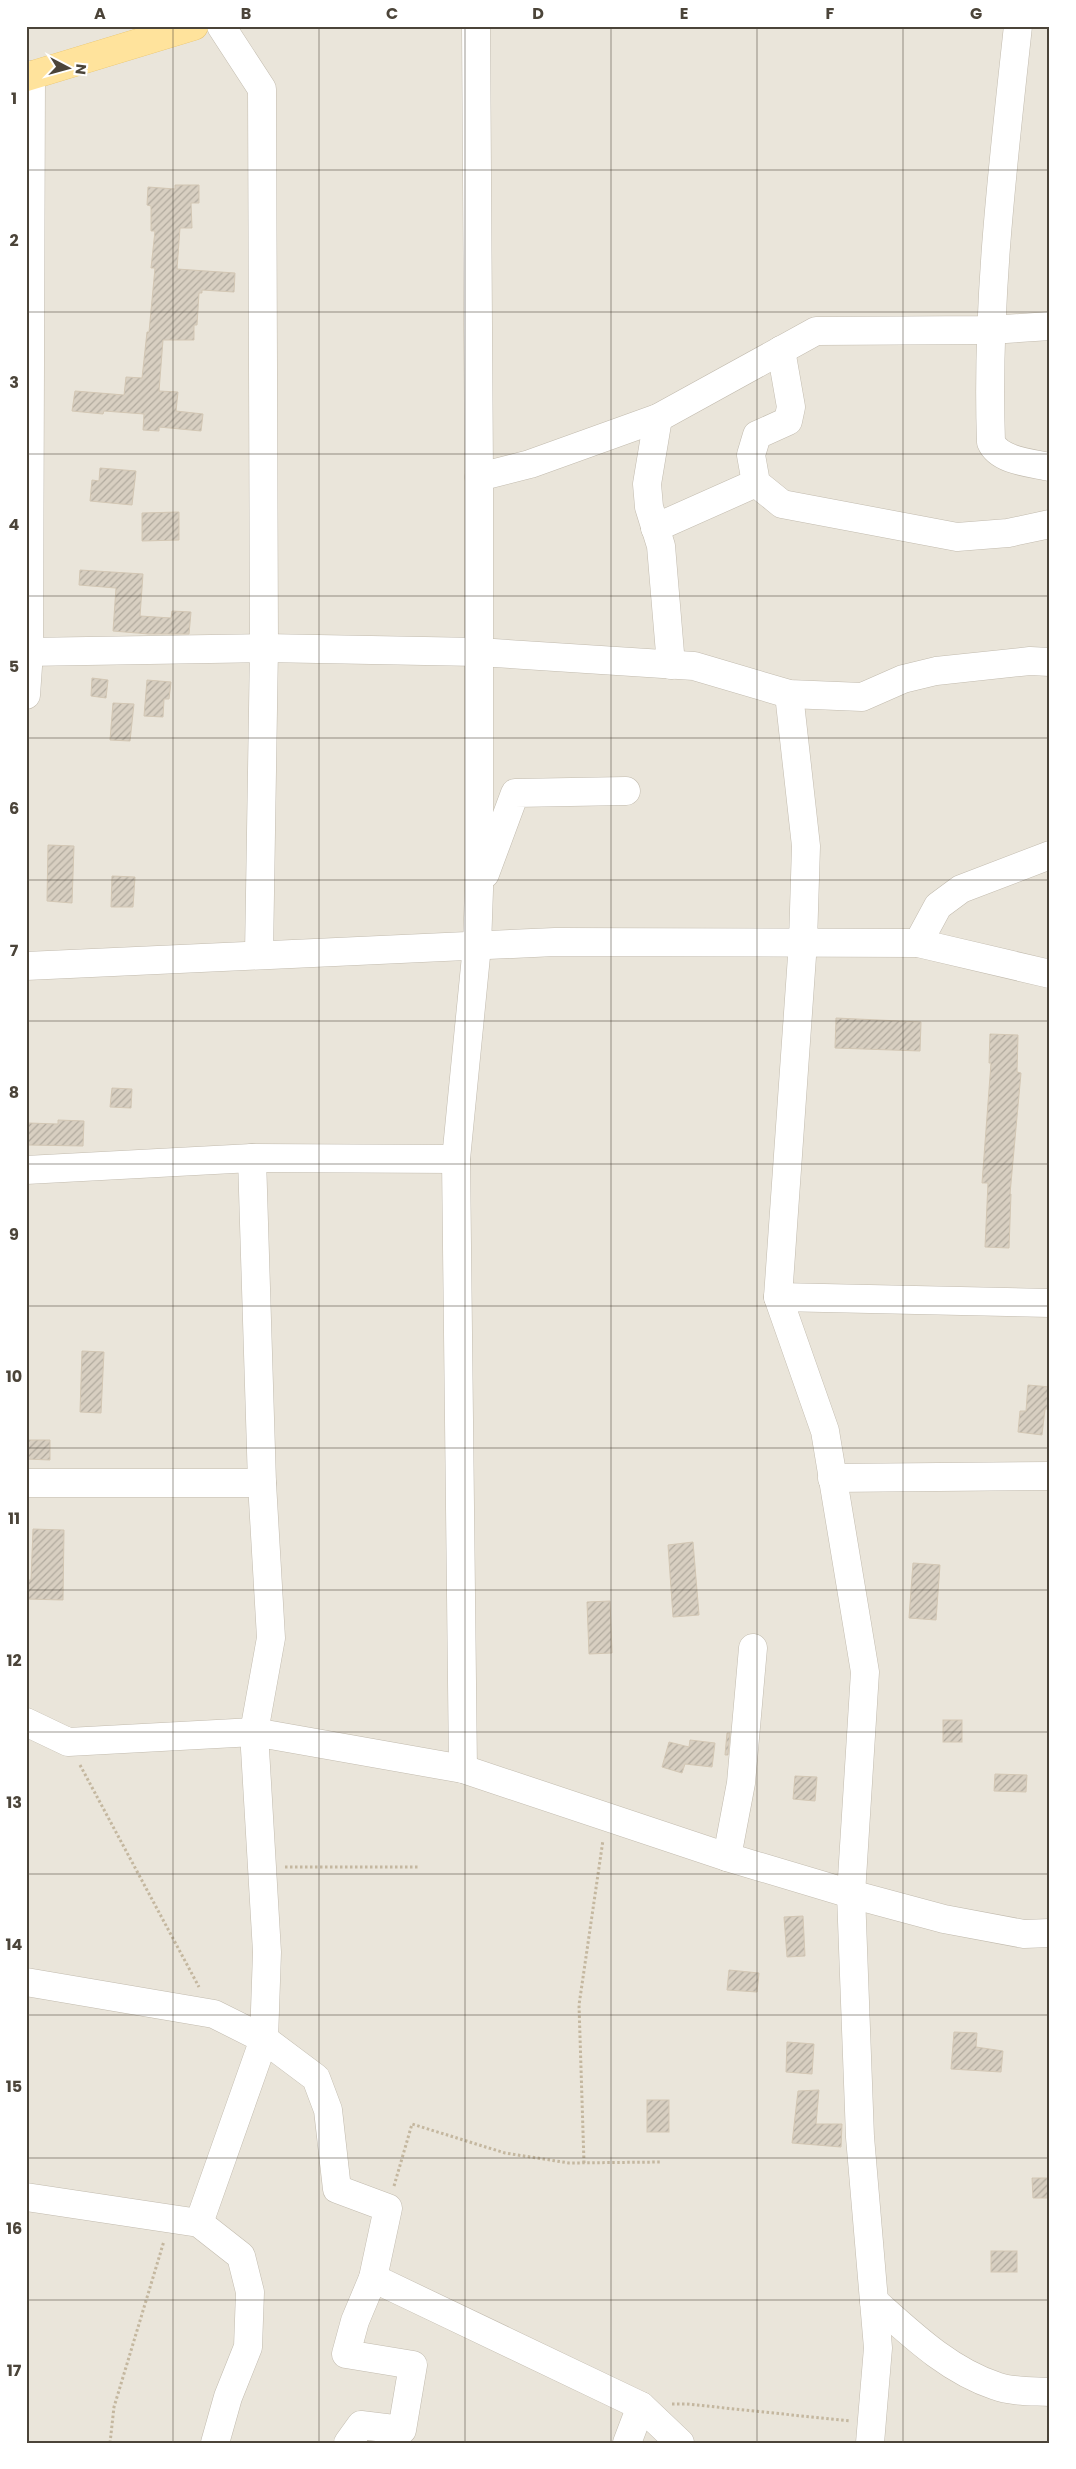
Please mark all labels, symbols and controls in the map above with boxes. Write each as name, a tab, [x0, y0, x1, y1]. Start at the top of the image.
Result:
text: A	[94, 2, 106, 25]
text: B	[241, 2, 251, 25]
text: C	[386, 2, 398, 25]
text: D	[532, 2, 544, 25]
text: E	[680, 2, 688, 25]
text: F	[826, 2, 835, 25]
text: G	[970, 2, 982, 25]
north arrow	[42, 42, 92, 92]
text: N	[70, 63, 91, 76]
text: 1	[11, 87, 17, 110]
text: 2	[9, 229, 19, 252]
text: 3	[9, 371, 19, 394]
text: 4	[9, 513, 20, 536]
text: 5	[9, 655, 19, 678]
text: 6	[9, 797, 19, 820]
text: 7	[10, 939, 19, 962]
text: 8	[9, 1081, 19, 1104]
text: 9	[9, 1223, 19, 1246]
text: 10	[6, 1365, 22, 1388]
text: 11	[8, 1507, 20, 1530]
text: 12	[6, 1649, 22, 1672]
text: 13	[6, 1791, 22, 1814]
text: 14	[6, 1933, 23, 1956]
text: 15	[6, 2075, 22, 2098]
text: 16	[6, 2217, 22, 2240]
text: 17	[7, 2359, 22, 2382]

